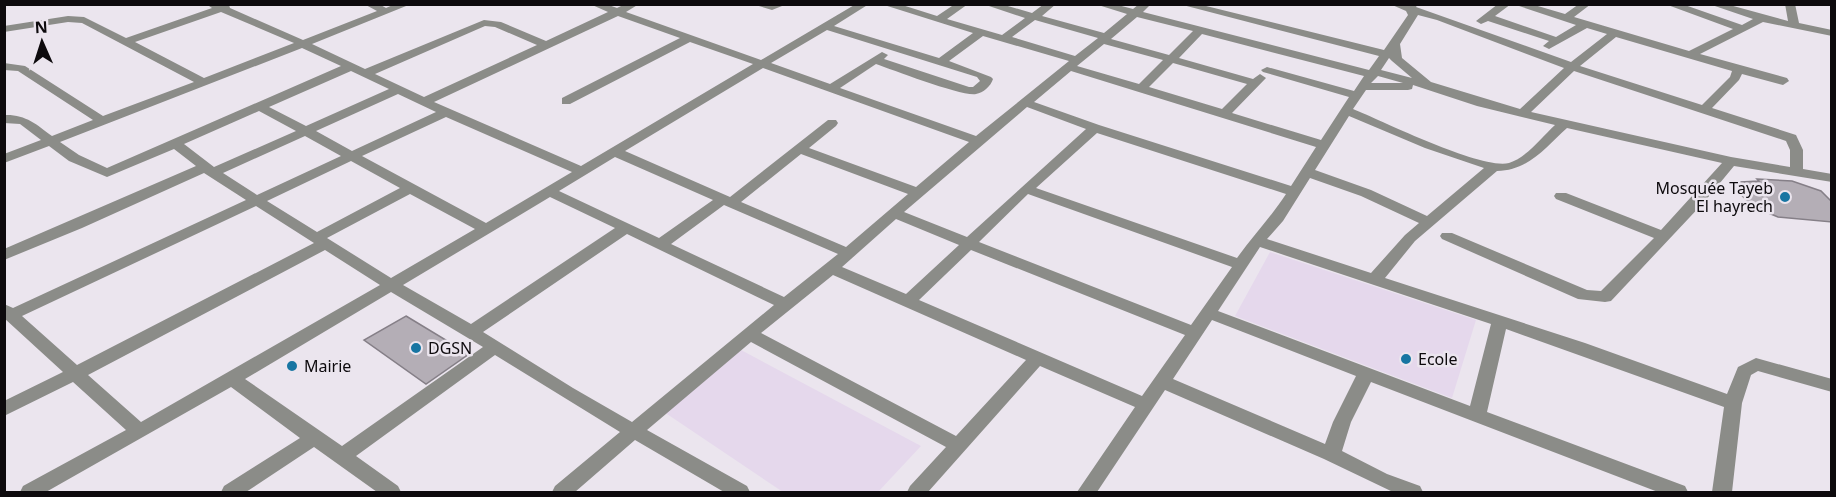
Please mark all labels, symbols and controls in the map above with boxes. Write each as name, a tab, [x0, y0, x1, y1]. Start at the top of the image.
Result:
north arrow	[12, 12, 72, 72]
text: N	[34, 16, 48, 38]
place label: Mosquée Tayeb El hayrech	[1656, 177, 1773, 217]
marker: Mosquée Tayeb El hayrech	[1778, 190, 1792, 204]
place label: DGSN	[428, 337, 472, 359]
marker: DGSN	[409, 341, 423, 355]
place label: Ecole	[1418, 348, 1457, 370]
marker: Ecole	[1399, 352, 1413, 366]
place label: Mairie	[304, 355, 351, 377]
marker: Mairie	[285, 359, 299, 373]

